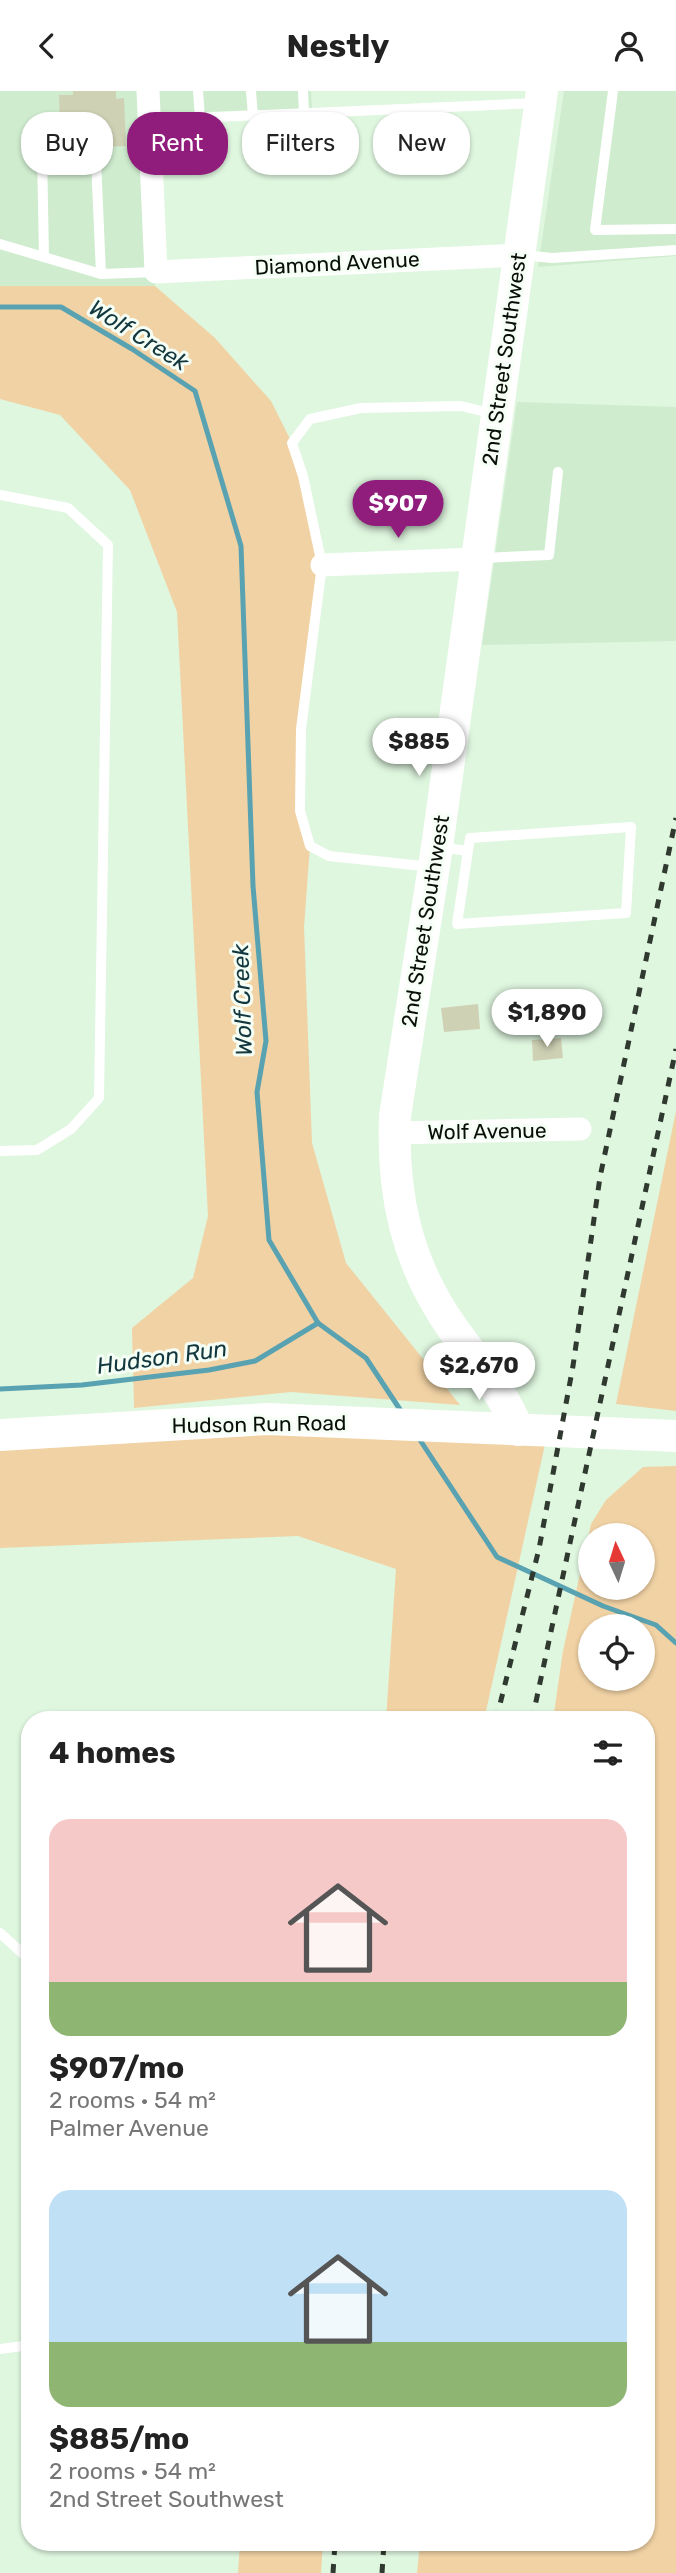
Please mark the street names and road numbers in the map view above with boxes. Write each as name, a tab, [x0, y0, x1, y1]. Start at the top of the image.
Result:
street label: Diamond Avenue	[254, 246, 420, 280]
street label: 2nd Street Southwest	[477, 251, 531, 467]
street label: 2nd Street Southwest	[396, 813, 454, 1029]
street label: Wolf Avenue	[427, 1117, 547, 1145]
street label: Hudson Run Road	[171, 1410, 347, 1438]

